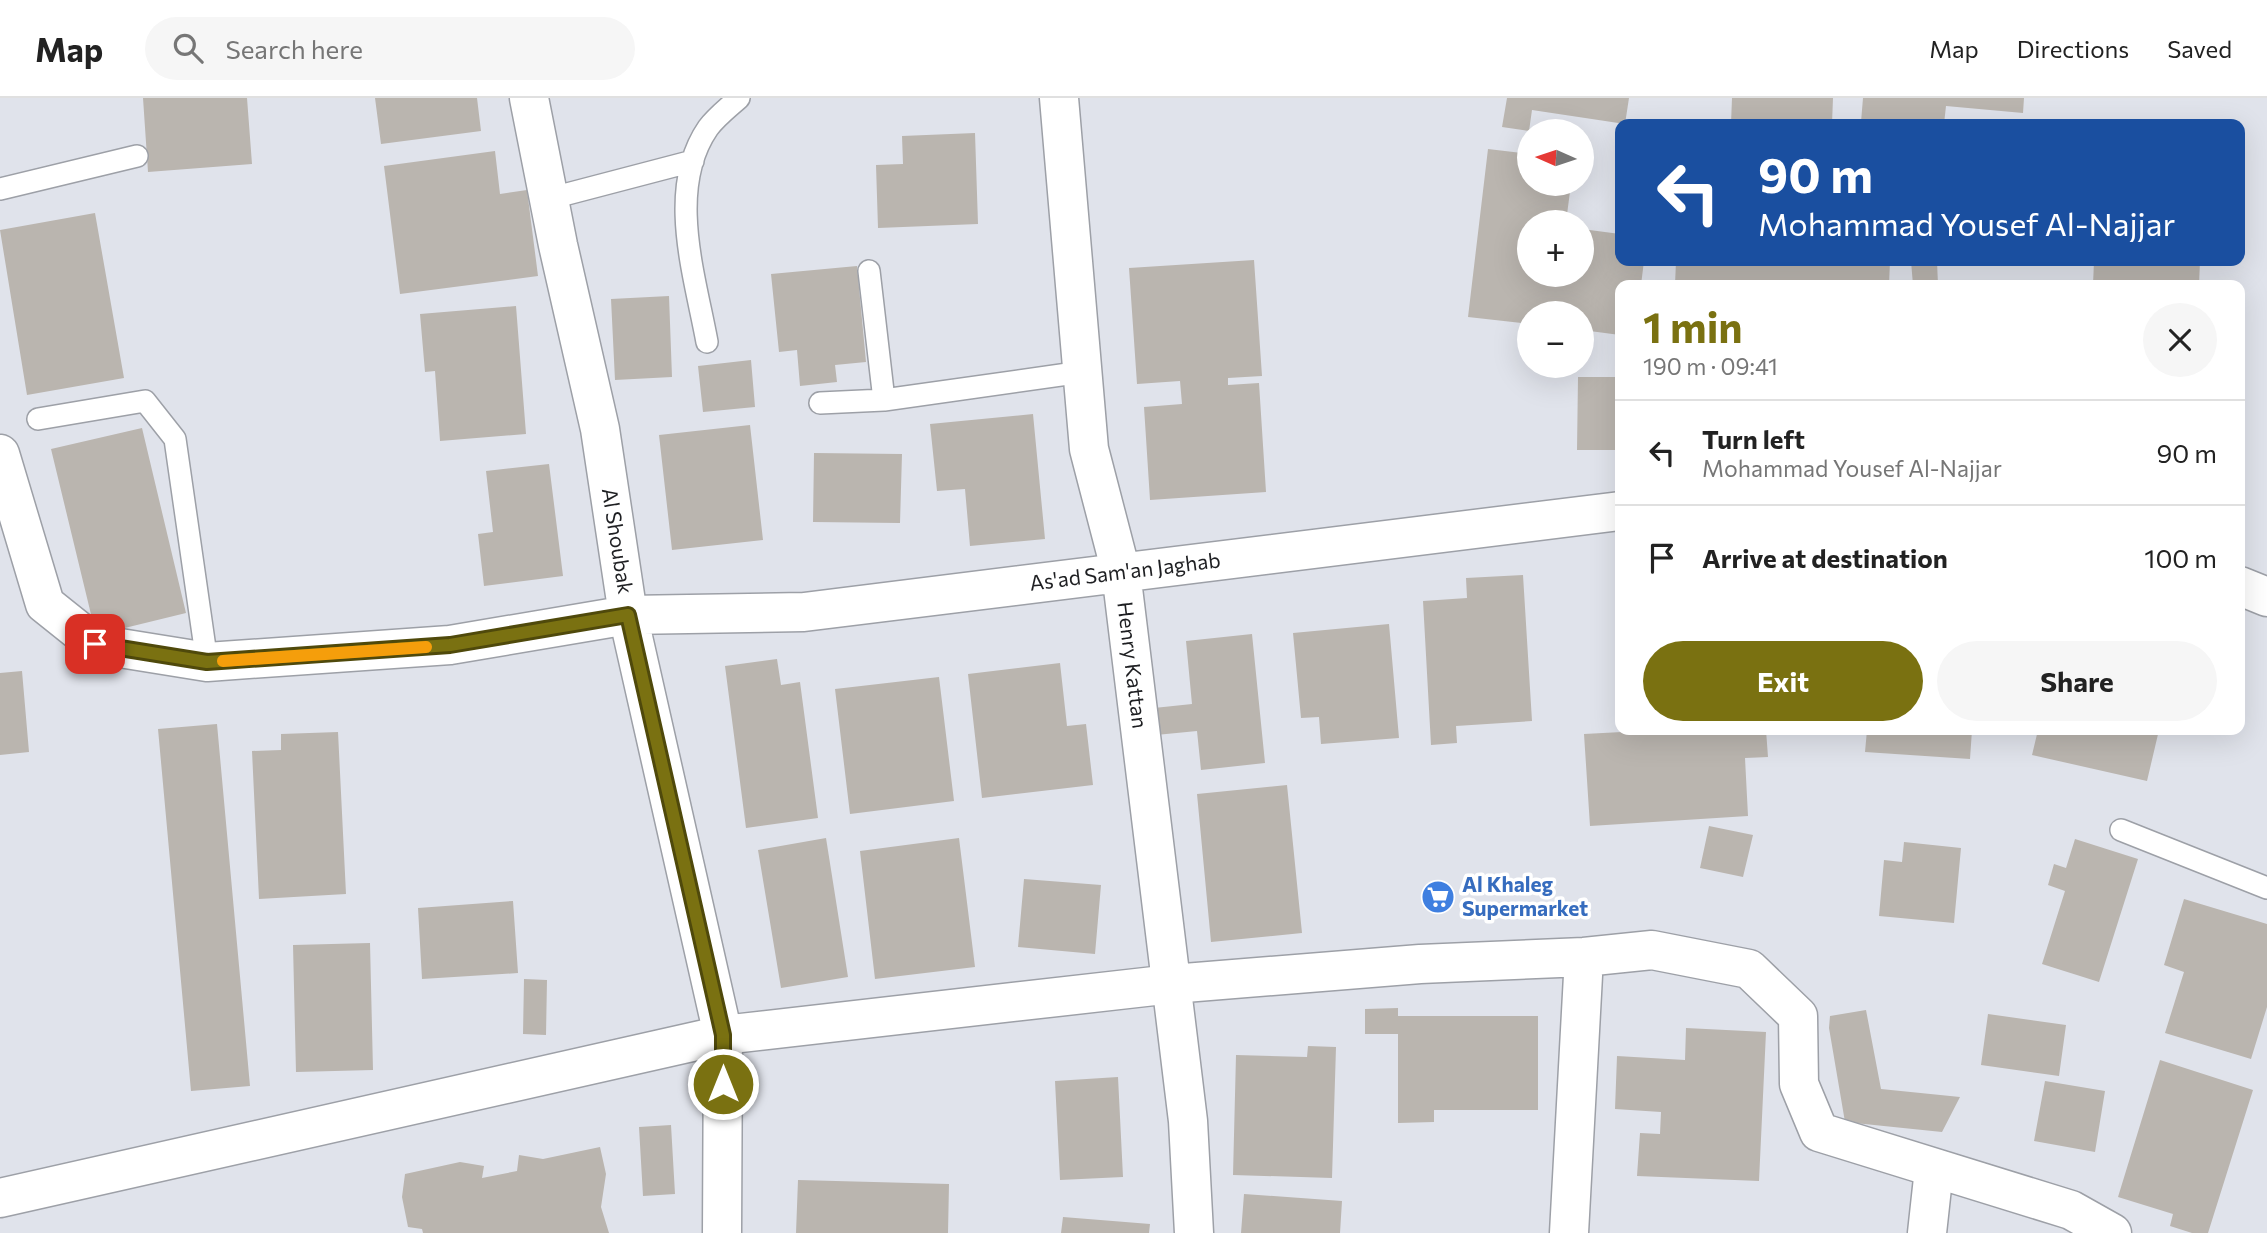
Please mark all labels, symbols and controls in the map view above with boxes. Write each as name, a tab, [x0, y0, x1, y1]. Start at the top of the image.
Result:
search box	[145, 17, 635, 80]
text: Map	[35, 28, 103, 69]
icon: search	[169, 29, 207, 67]
text: Search here	[225, 33, 363, 64]
text: Map	[1929, 34, 1979, 63]
text: Directions	[2017, 34, 2129, 63]
text: Saved	[2167, 34, 2232, 63]
north arrow	[1517, 119, 1594, 196]
map controls	[1517, 119, 1594, 378]
text: 90 m	[1758, 143, 1873, 203]
icon: left	[1643, 147, 1734, 238]
text: Mohammad Yousef Al-Najjar	[1758, 203, 2175, 243]
button: +	[1517, 210, 1594, 287]
text: 1 min	[1643, 300, 1743, 352]
button: −	[1517, 301, 1594, 378]
button: close	[2143, 303, 2217, 377]
text: 190 m · 09:41	[1643, 352, 1778, 380]
text: Turn left	[1702, 423, 1805, 454]
icon: left	[1643, 434, 1681, 472]
text: 90 m	[2157, 437, 2217, 468]
text: Mohammad Yousef Al-Najjar	[1702, 454, 2002, 482]
street label: Al Shoubak	[598, 486, 639, 596]
icon: arrive	[1643, 539, 1681, 577]
text: Arrive at destination	[1702, 542, 1948, 573]
text: 100 m	[2144, 542, 2217, 573]
street label: As'ad Sam'an Jaghab	[1028, 546, 1222, 595]
street label: Henry Kattan	[1113, 600, 1154, 730]
pin	[65, 614, 125, 674]
icon: arrive	[76, 625, 114, 663]
button: Exit	[1643, 641, 1923, 721]
button: Share	[1937, 641, 2217, 721]
place label: Al Khaleg Supermarket	[1462, 871, 1588, 920]
supermarket icon: Al Khaleg Supermarket	[1419, 878, 1457, 916]
position arrow	[686, 1047, 760, 1121]

